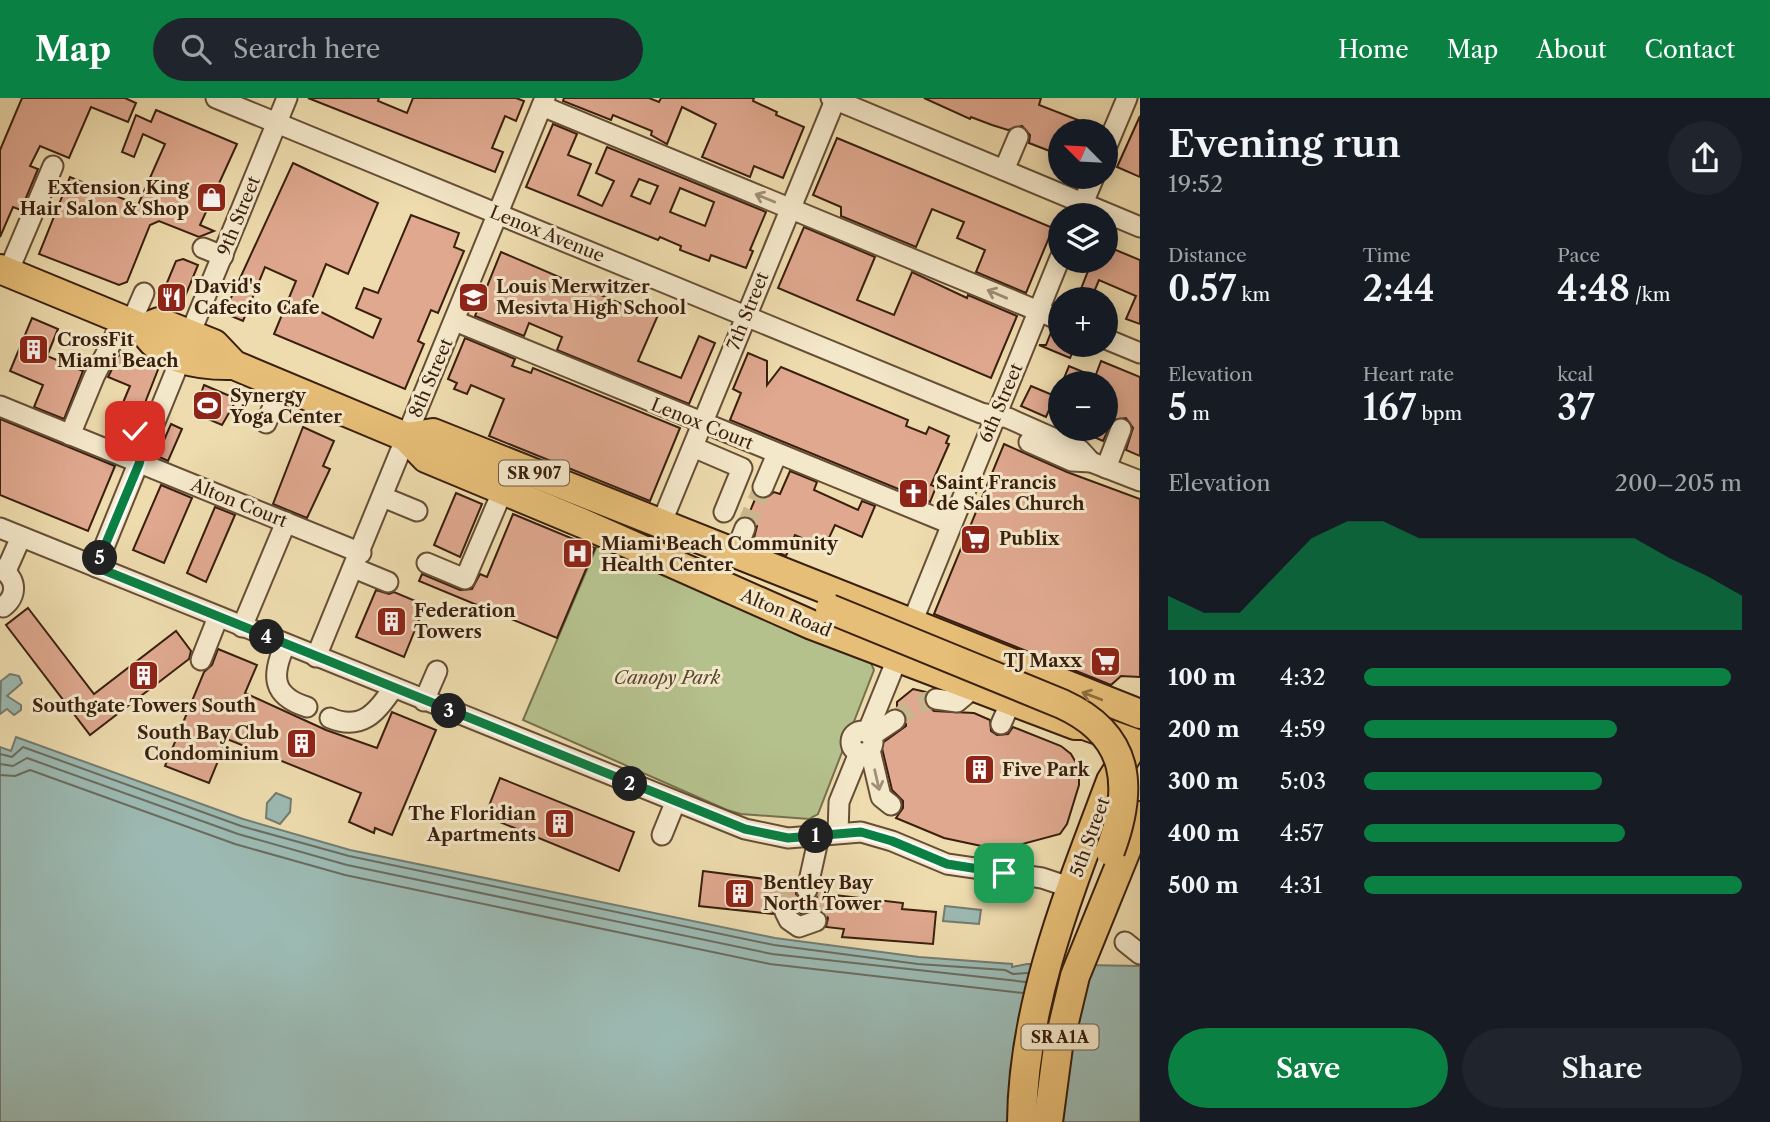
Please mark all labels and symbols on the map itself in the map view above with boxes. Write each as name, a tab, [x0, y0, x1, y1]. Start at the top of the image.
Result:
north arrow	[1048, 119, 1118, 189]
street label: 9th Street	[213, 172, 265, 259]
place label: Extension King Hair Salon & Shop	[20, 177, 190, 220]
shop icon: Extension King Hair Salon & Shop	[195, 181, 229, 215]
one-way arrow	[754, 190, 776, 203]
street label: Lenox Avenue	[486, 201, 608, 267]
street label: 7th Street	[722, 268, 774, 353]
place label: David's Cafecito Cafe	[194, 276, 320, 319]
place label: Louis Merwitzer Mesivta High School	[496, 276, 686, 319]
restaurant icon: David's Cafecito Cafe	[154, 280, 188, 314]
school or university icon: Louis Merwitzer Mesivta High School	[456, 280, 490, 314]
one-way arrow	[987, 287, 1009, 300]
place label: CrossFit Miami Beach	[57, 329, 179, 372]
building icon: CrossFit Miami Beach	[17, 333, 51, 367]
street label: 8th Street	[404, 334, 458, 421]
street label: 6th Street	[974, 359, 1028, 446]
place label: Synergy Yoga Center	[229, 385, 342, 428]
sports icon: Synergy Yoga Center	[190, 389, 224, 423]
street label: Lenox Court	[648, 393, 757, 455]
pin	[105, 401, 165, 461]
road number: SR 907	[499, 460, 569, 486]
place label: Saint Francis de Sales Church	[936, 472, 1085, 515]
street label: Alton Court	[187, 473, 291, 533]
church icon: Saint Francis de Sales Church	[896, 476, 930, 510]
supermarket icon: Publix	[959, 522, 993, 556]
place label: Publix	[999, 528, 1060, 550]
place label: Miami Beach Community Health Center	[601, 533, 839, 576]
hospital icon: Miami Beach Community Health Center	[561, 537, 595, 571]
pin: 5	[82, 540, 118, 575]
street label: Alton Road	[736, 584, 835, 642]
place label: Federation Towers	[414, 600, 516, 643]
building icon: Federation Towers	[374, 604, 408, 638]
pin: 4	[250, 620, 284, 654]
supermarket icon: TJ Maxx	[1088, 644, 1122, 678]
place label: TJ Maxx	[1004, 650, 1082, 672]
building icon: Southgate Towers South	[127, 658, 161, 692]
park label: Canopy Park	[614, 667, 721, 689]
one-way arrow	[1082, 689, 1104, 701]
pin: 3	[432, 694, 466, 728]
place label: Southgate Towers South	[32, 695, 257, 717]
place label: South Bay Club Condominium	[137, 722, 279, 765]
building icon: South Bay Club Condominium	[285, 726, 319, 760]
building icon: Five Park	[962, 753, 996, 787]
place label: Five Park	[1002, 759, 1091, 781]
pin: 2	[612, 766, 648, 802]
one-way arrow	[871, 768, 884, 791]
street label: 5th Street	[1065, 794, 1115, 880]
place label: The Floridian Apartments	[408, 803, 537, 846]
building icon: The Floridian Apartments	[542, 807, 576, 841]
pin: 1	[798, 818, 834, 854]
pin	[974, 843, 1034, 903]
place label: Bentley Bay North Tower	[763, 872, 882, 915]
building icon: Bentley Bay North Tower	[723, 876, 757, 910]
road number: SR A1A	[1021, 1024, 1098, 1049]

